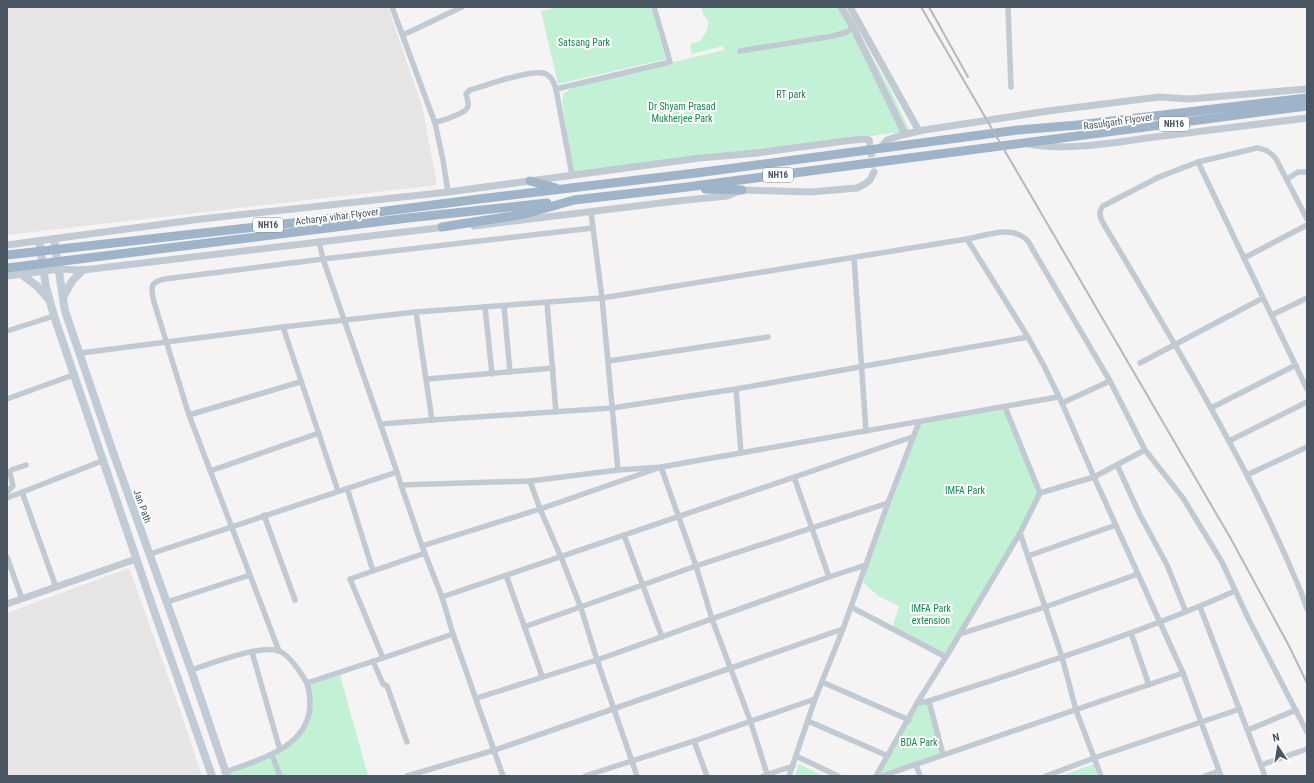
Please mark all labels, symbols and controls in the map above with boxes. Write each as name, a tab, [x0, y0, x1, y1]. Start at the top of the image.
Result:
park label: Satsang Park	[558, 37, 611, 48]
park label: RT park	[776, 89, 806, 100]
park label: Dr Shyam Prasad Mukherjee Park	[648, 101, 716, 124]
street label: Rasulgarh Flyover	[1083, 111, 1153, 132]
road number: NH16	[1159, 117, 1189, 131]
road number: NH16	[763, 168, 793, 182]
street label: Acharya vihar Flyover	[295, 206, 379, 227]
road number: NH16	[253, 218, 283, 232]
park label: IMFA Park	[945, 485, 985, 496]
street label: Jan Path	[131, 488, 154, 525]
park label: IMFA Park extension	[911, 603, 951, 626]
north arrow	[1258, 727, 1298, 767]
text: N	[1271, 731, 1281, 745]
park label: BDA Park	[901, 737, 938, 748]

